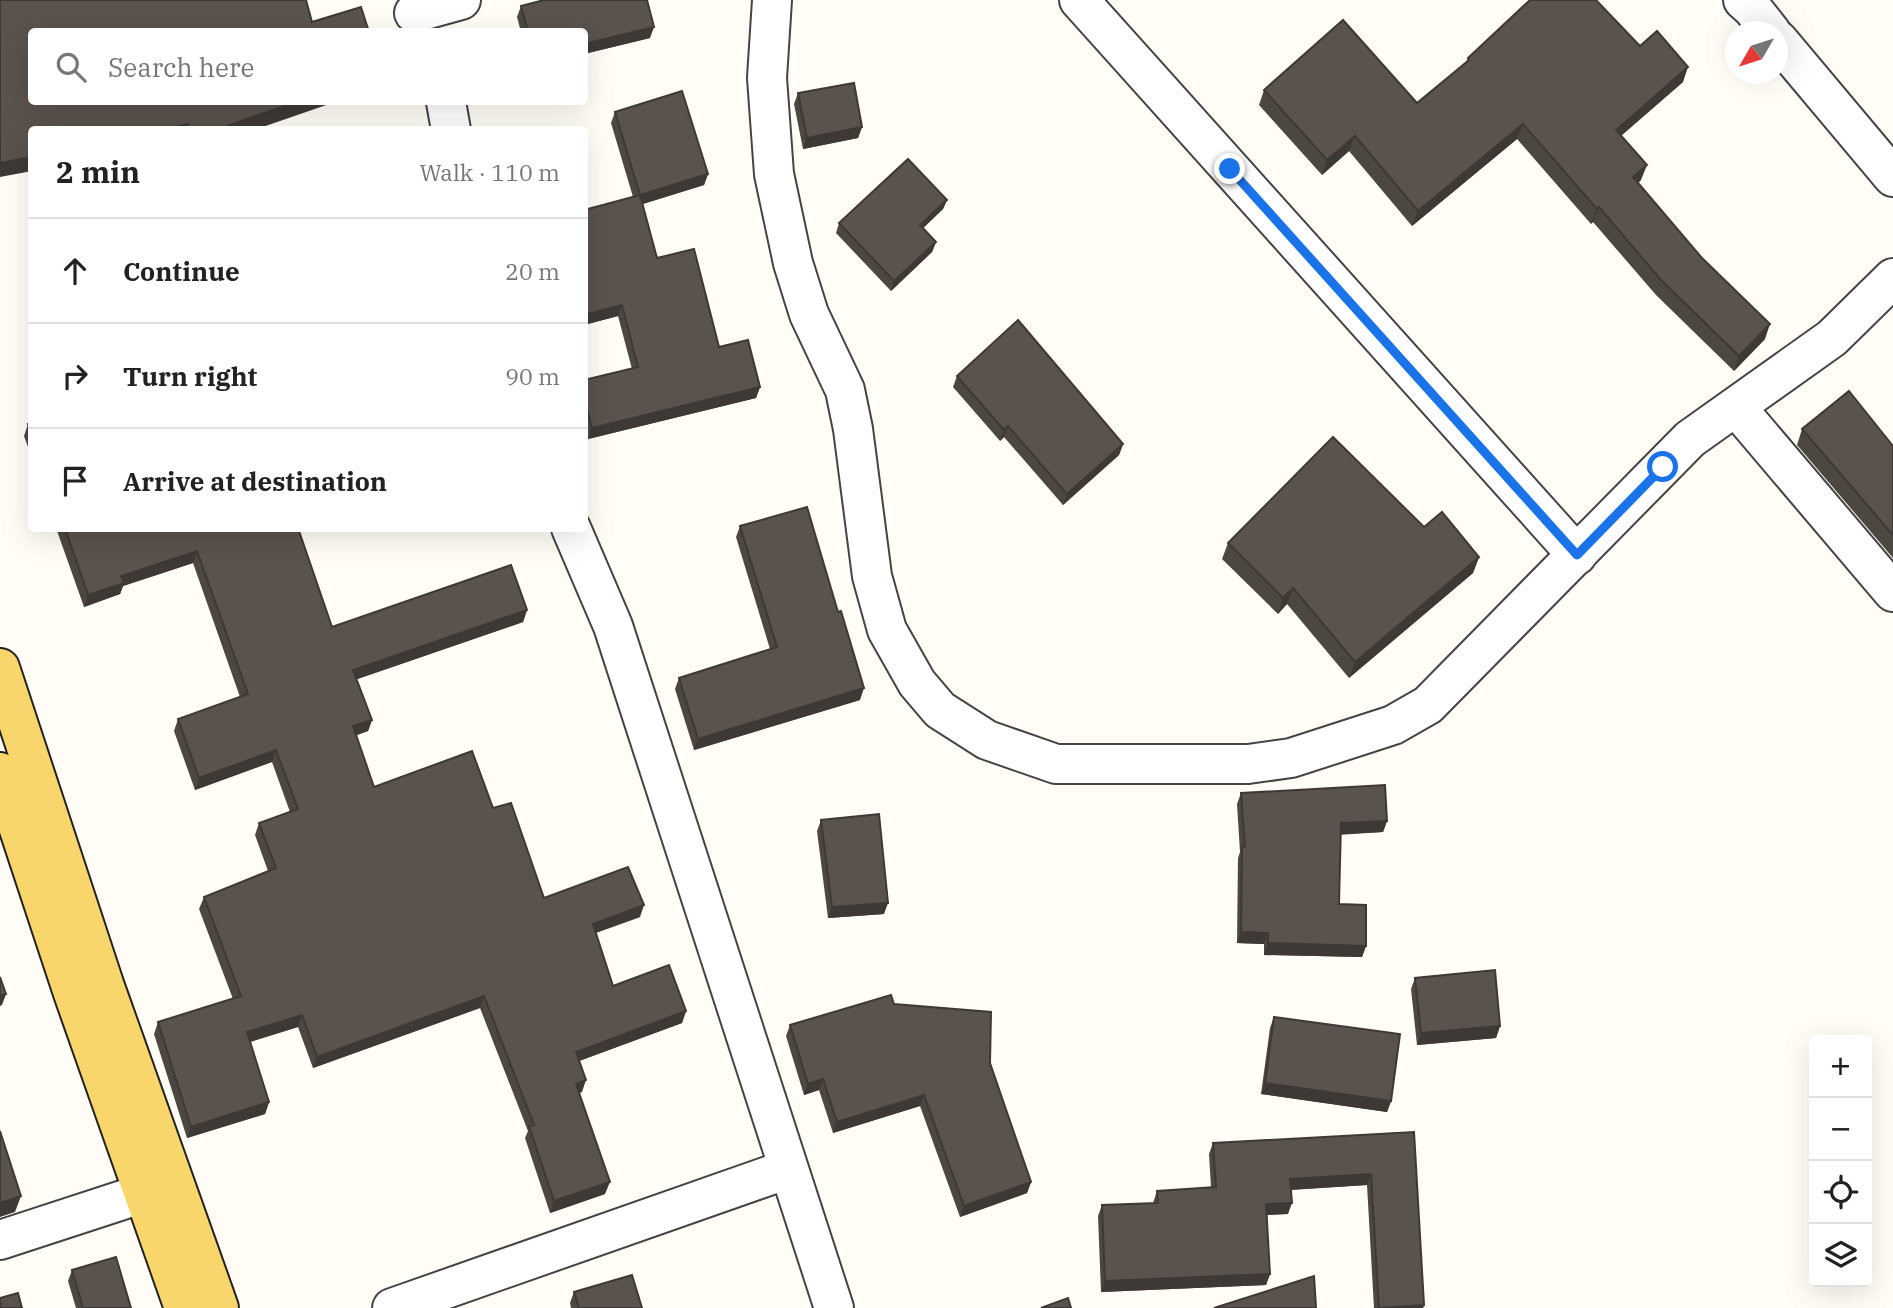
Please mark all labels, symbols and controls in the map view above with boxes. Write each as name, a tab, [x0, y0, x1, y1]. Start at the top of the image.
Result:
north arrow	[1725, 21, 1788, 84]
search box	[28, 28, 588, 105]
icon: search	[52, 48, 90, 86]
text: Search here	[108, 50, 254, 84]
text: 2 min	[56, 152, 140, 191]
route end	[1214, 153, 1245, 184]
text: Walk · 110 m	[419, 157, 560, 187]
icon: ahead	[56, 252, 94, 290]
text: Continue	[123, 254, 240, 288]
text: 20 m	[505, 256, 560, 286]
icon: right	[56, 357, 94, 395]
text: Turn right	[123, 359, 257, 393]
text: 90 m	[505, 361, 560, 391]
route start	[1647, 451, 1678, 482]
icon: arrive	[56, 462, 94, 500]
text: Arrive at destination	[123, 464, 387, 498]
map controls	[1809, 1035, 1872, 1287]
button: +	[1809, 1035, 1872, 1098]
button: −	[1809, 1098, 1872, 1161]
button: locate	[1809, 1161, 1872, 1224]
button: layers	[1809, 1224, 1872, 1287]

